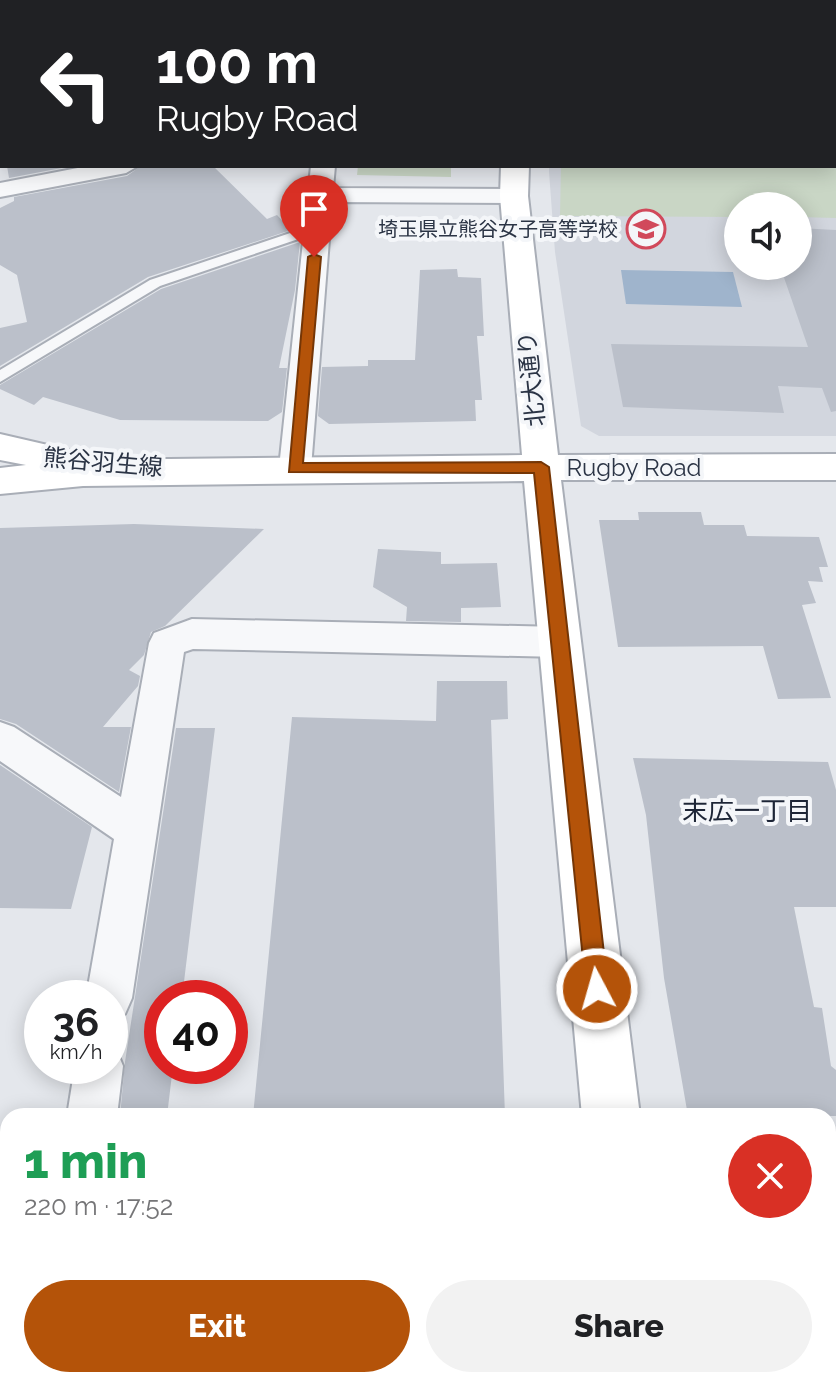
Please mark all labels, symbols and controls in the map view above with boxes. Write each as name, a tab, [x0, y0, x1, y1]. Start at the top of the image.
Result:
text: 100 m	[156, 30, 318, 96]
icon: left	[24, 32, 128, 136]
text: Rugby Road	[156, 97, 359, 139]
pin	[280, 175, 348, 257]
icon: arrive	[292, 187, 336, 231]
map controls	[724, 192, 812, 280]
button: sound	[724, 192, 812, 280]
school or university icon: 埼玉県立熊谷女子高等学校	[625, 208, 667, 250]
place label: 埼玉県立熊谷女子高等学校	[378, 217, 618, 241]
street label: 北大通り	[512, 330, 550, 428]
street label: 熊谷羽生線	[42, 442, 164, 482]
street label: Rugby Road	[567, 453, 702, 482]
district label: 末広一丁目	[682, 796, 812, 826]
position arrow	[555, 947, 639, 1031]
speed limit sign: 40	[144, 980, 248, 1084]
text: 36	[53, 998, 99, 1045]
text: km/h	[50, 1040, 102, 1064]
text: 1 min	[24, 1133, 147, 1189]
button: close	[728, 1134, 812, 1218]
text: 220 m · 17:52	[24, 1191, 173, 1221]
button: Exit	[24, 1280, 410, 1372]
button: Share	[426, 1280, 812, 1372]

